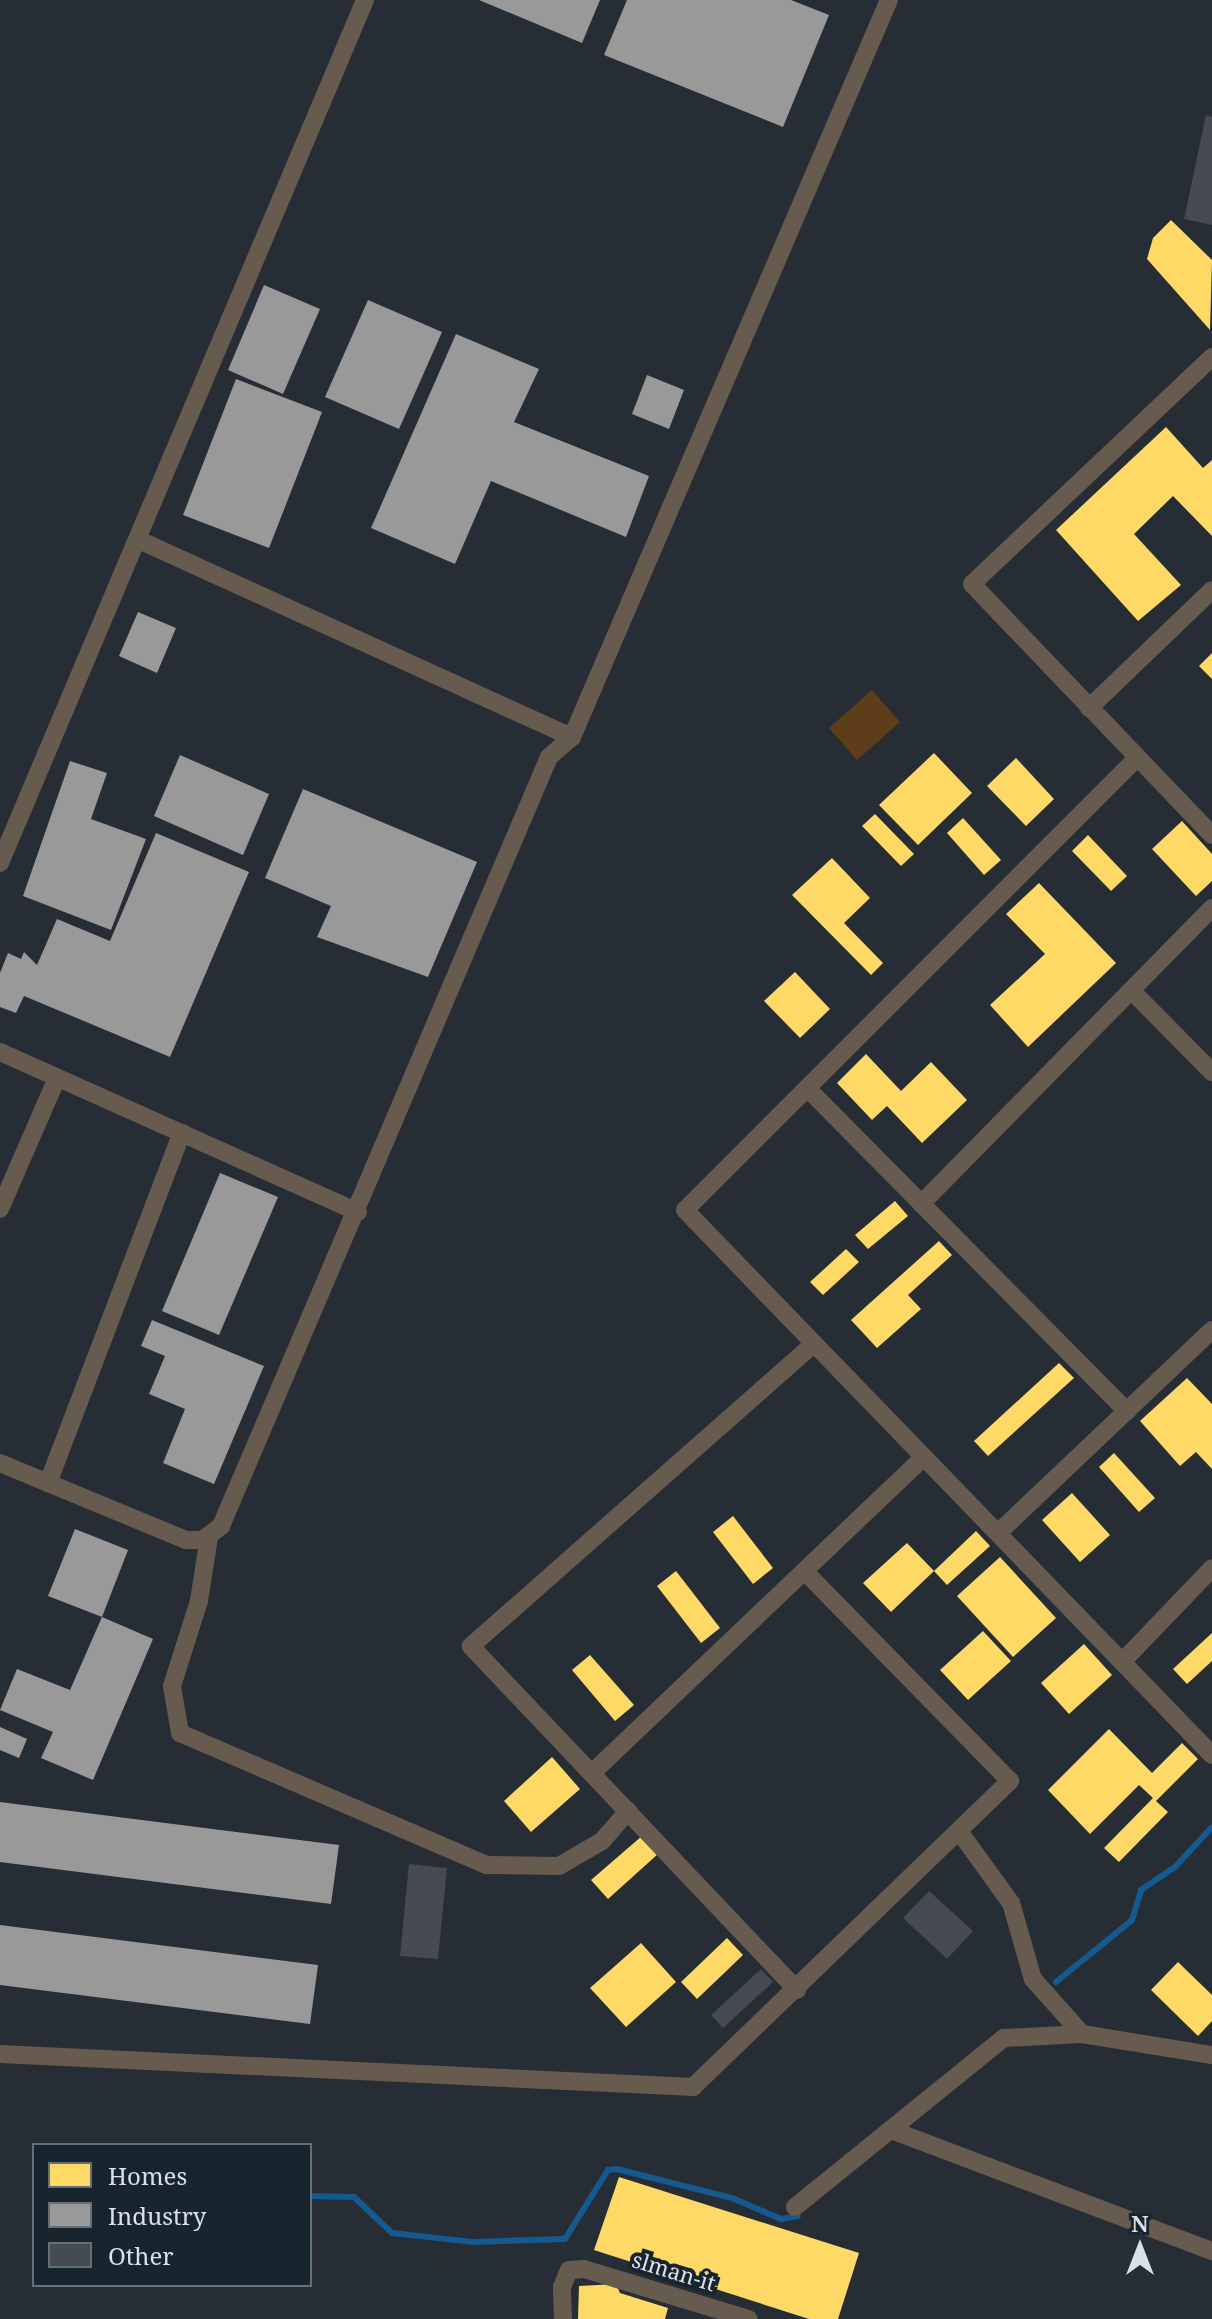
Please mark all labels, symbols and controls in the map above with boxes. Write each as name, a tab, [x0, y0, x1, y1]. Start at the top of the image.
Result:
legend	[32, 2143, 312, 2287]
text: Homes	[108, 2159, 187, 2192]
text: Industry	[108, 2199, 206, 2232]
north arrow	[1100, 2207, 1180, 2287]
text: N	[1131, 2208, 1149, 2238]
text: Other	[108, 2239, 174, 2272]
street label: slman-it	[629, 2246, 719, 2296]

